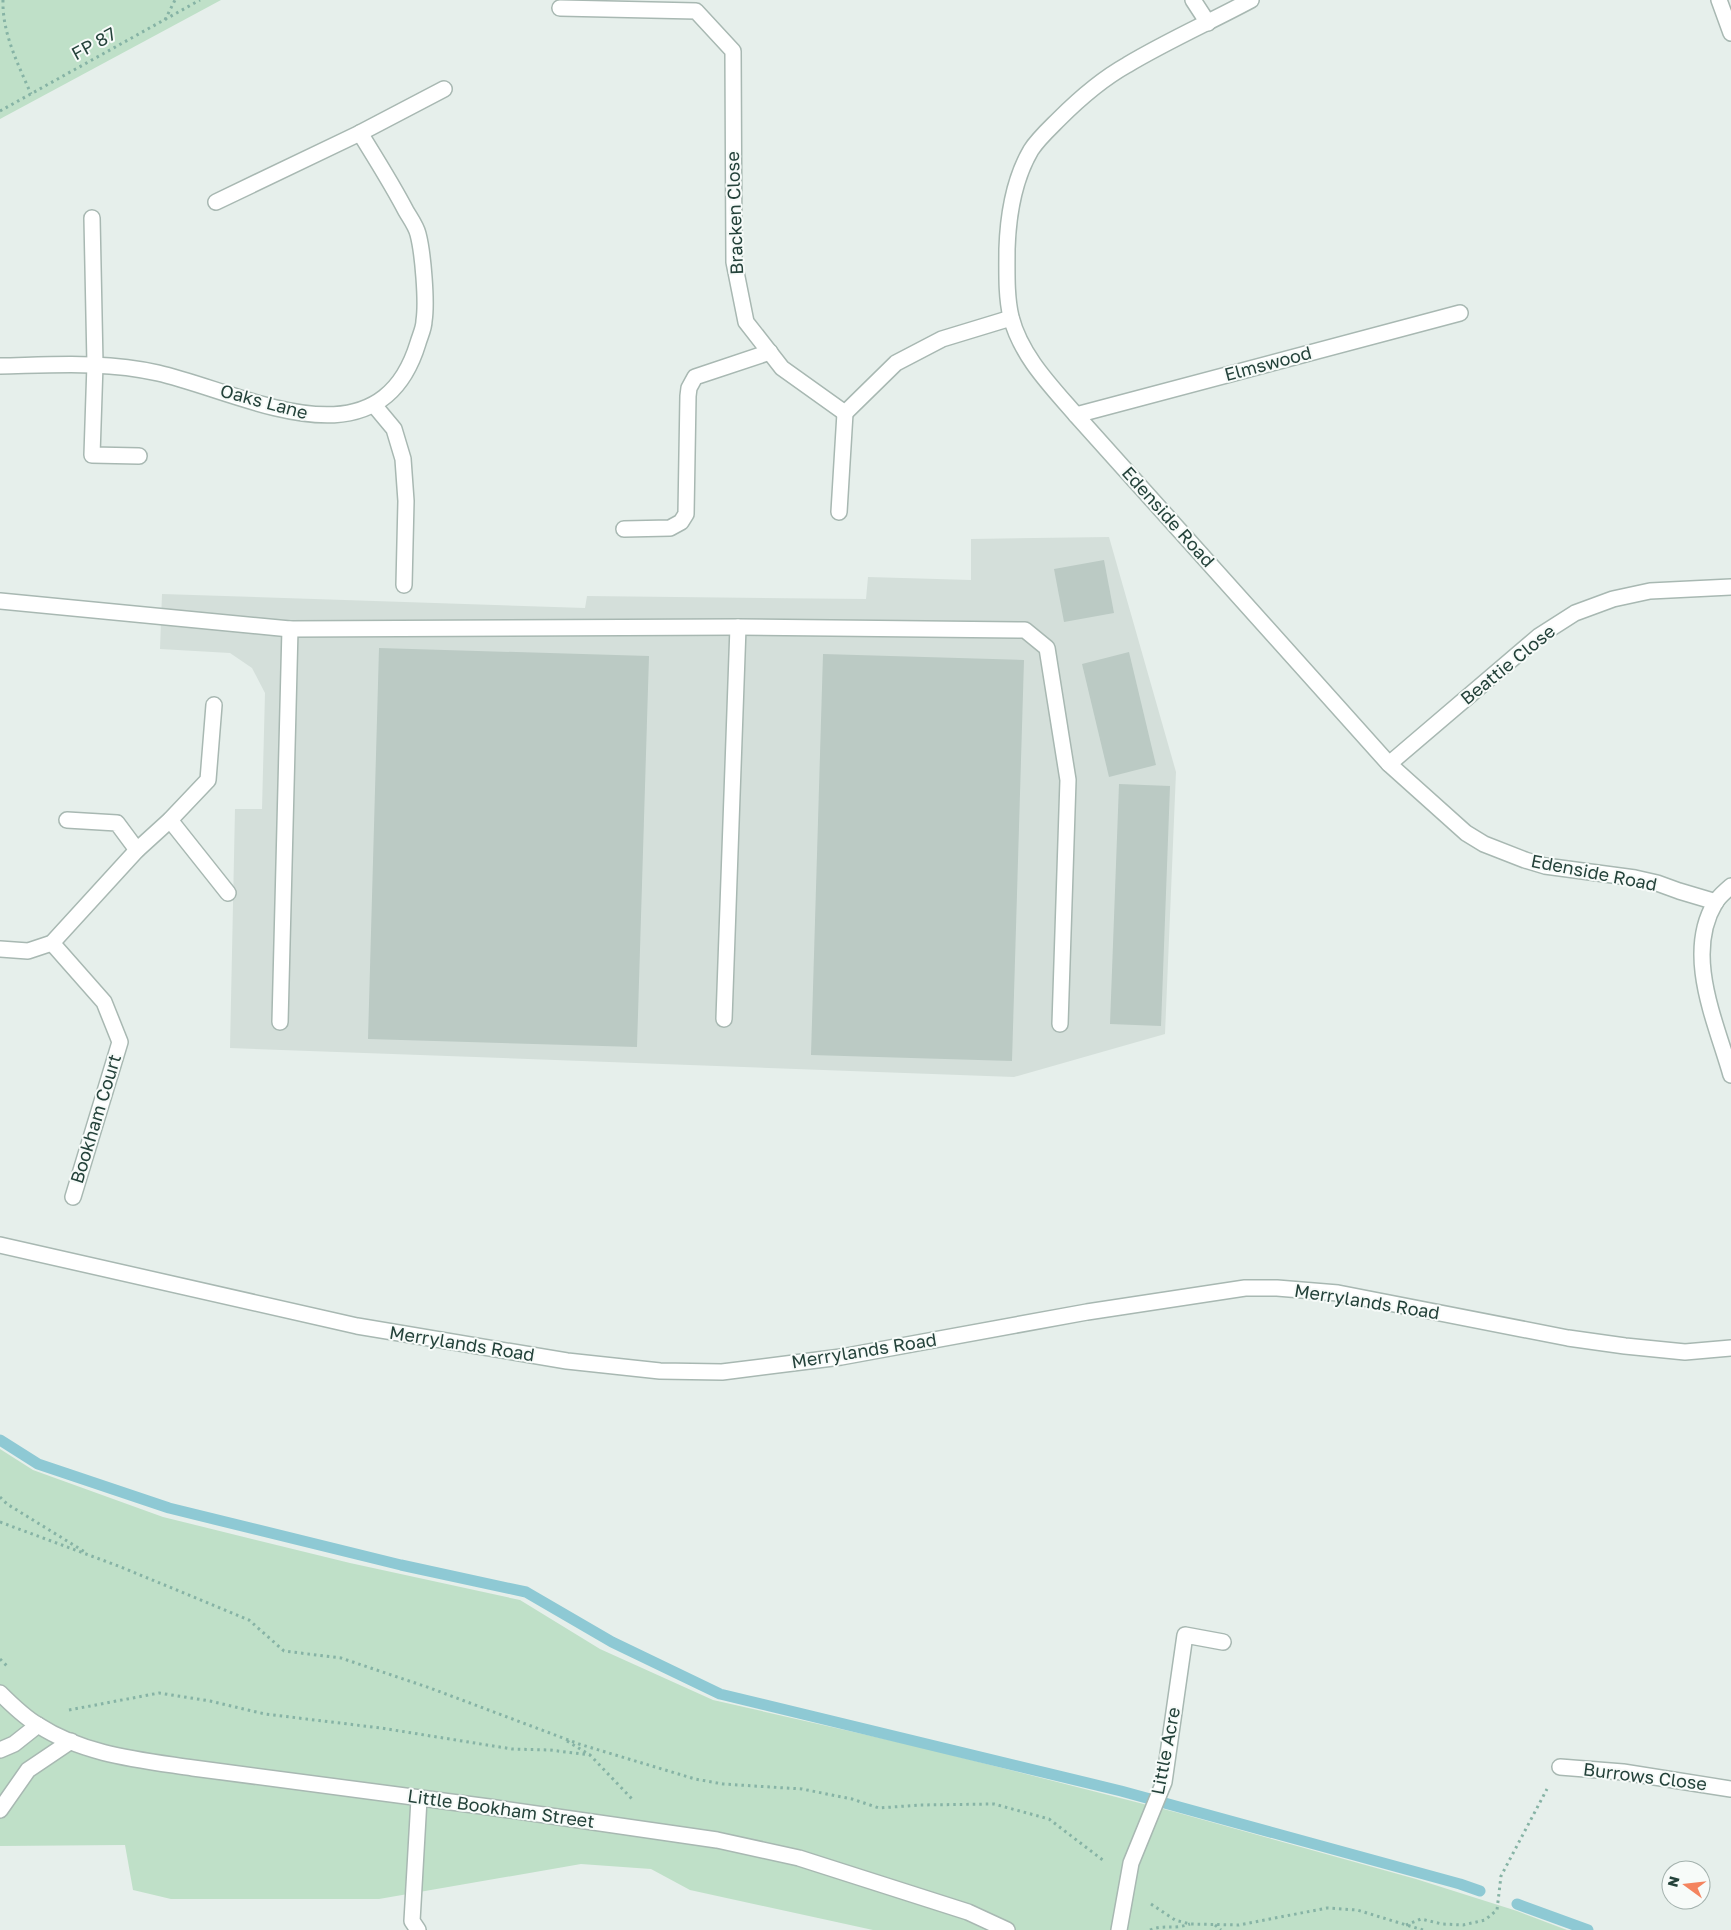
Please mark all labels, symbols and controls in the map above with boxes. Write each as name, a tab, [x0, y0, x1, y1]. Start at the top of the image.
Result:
street label: FP 87	[67, 22, 120, 64]
street label: Bracken Close	[721, 151, 747, 275]
street label: Elmswood	[1222, 341, 1314, 385]
street label: Oaks Lane	[218, 379, 310, 423]
street label: Edenside Road	[1118, 461, 1220, 571]
street label: Beattie Close	[1456, 619, 1559, 709]
street label: Edenside Road	[1529, 849, 1659, 895]
street label: Bookham Court	[65, 1051, 125, 1186]
street label: Merrylands Road	[1293, 1279, 1441, 1323]
street label: Merrylands Road	[388, 1321, 536, 1365]
street label: Merrylands Road	[790, 1328, 938, 1372]
street label: Little Acre	[1146, 1705, 1184, 1796]
street label: Burrows Close	[1582, 1757, 1708, 1795]
street label: Little Bookham Street	[406, 1784, 596, 1832]
north arrow	[1661, 1860, 1711, 1910]
text: N	[1663, 1874, 1683, 1889]

